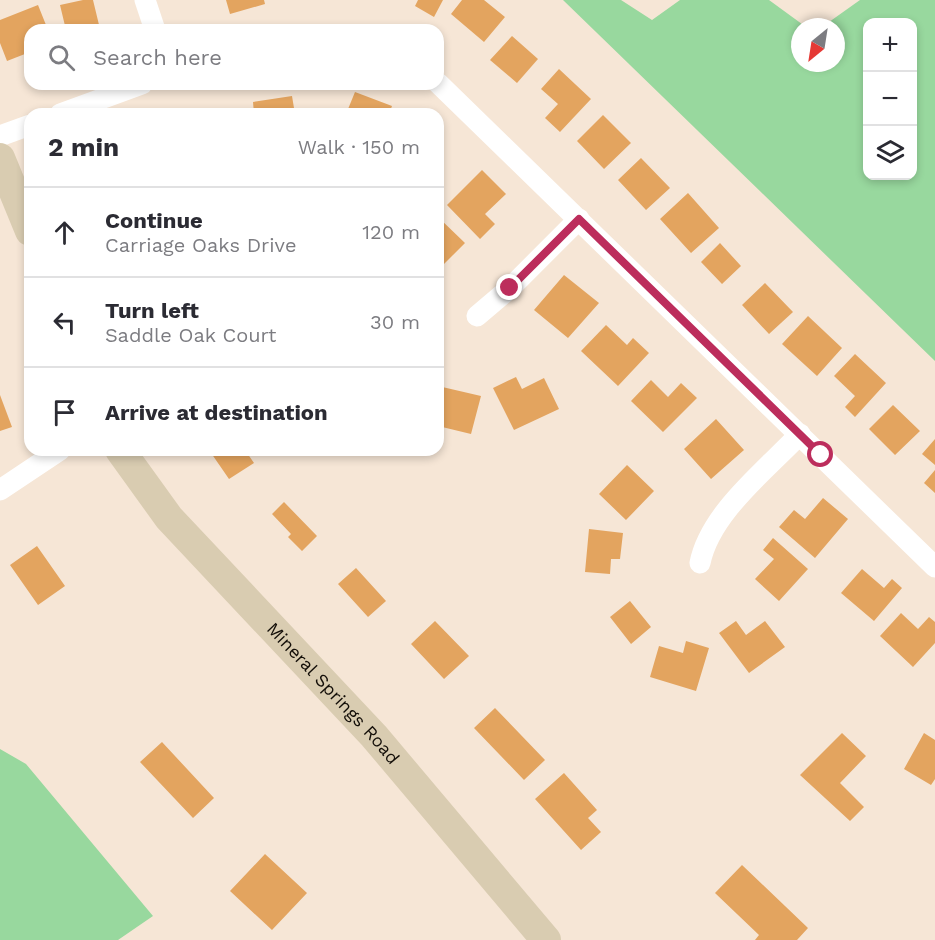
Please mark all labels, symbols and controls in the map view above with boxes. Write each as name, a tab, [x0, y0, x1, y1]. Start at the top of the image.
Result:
north arrow	[791, 18, 845, 72]
map controls	[863, 18, 917, 180]
button: +	[863, 18, 917, 72]
search box	[24, 24, 444, 90]
icon: search	[45, 41, 78, 74]
text: Search here	[93, 45, 222, 70]
button: −	[863, 72, 917, 126]
button: layers	[863, 126, 917, 180]
text: 2 min	[48, 132, 119, 162]
text: Walk · 150 m	[298, 135, 420, 159]
text: Continue	[105, 208, 203, 233]
icon: ahead	[48, 216, 81, 249]
text: 120 m	[362, 220, 420, 244]
text: Carriage Oaks Drive	[105, 233, 297, 257]
route end	[496, 274, 522, 300]
text: Turn left	[105, 298, 199, 323]
icon: left	[48, 306, 81, 339]
text: 30 m	[370, 310, 420, 334]
text: Saddle Oak Court	[105, 323, 277, 347]
icon: arrive	[48, 396, 81, 429]
text: Arrive at destination	[105, 400, 328, 425]
route start	[807, 441, 833, 467]
street label: Mineral Springs Road	[263, 618, 404, 768]

